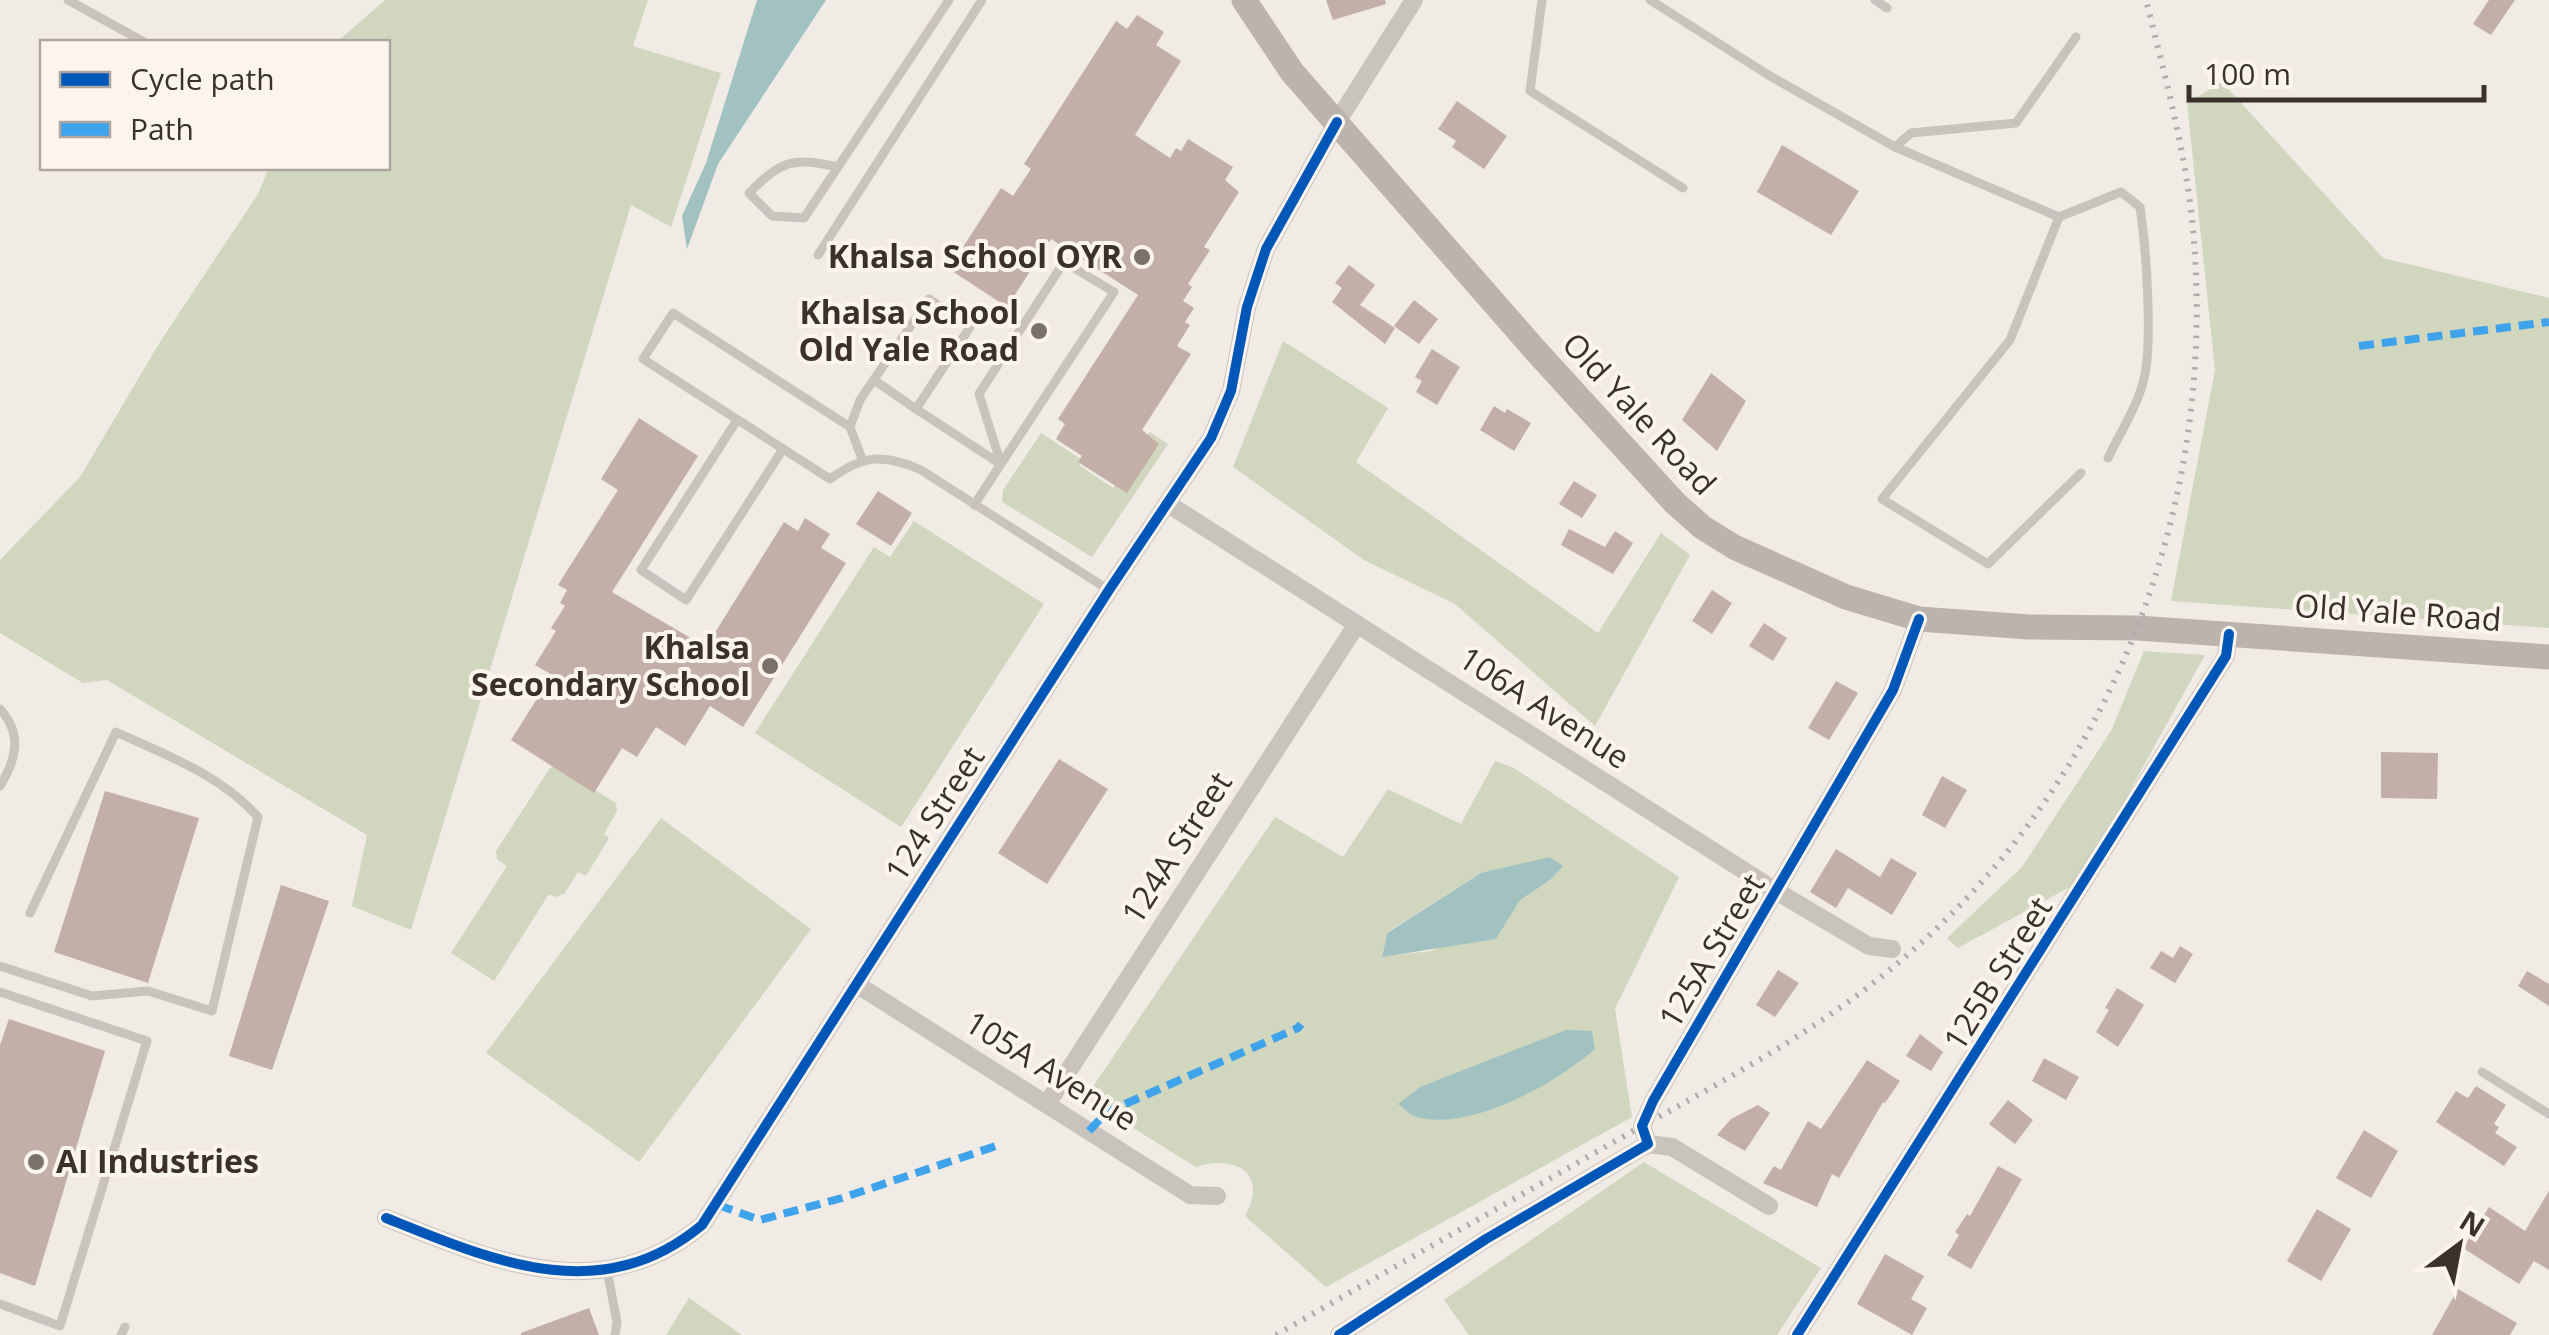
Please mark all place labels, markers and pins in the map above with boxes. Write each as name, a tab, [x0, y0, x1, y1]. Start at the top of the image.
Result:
place label: Khalsa School OYR	[828, 234, 1123, 277]
marker: Khalsa School OYR	[1131, 246, 1153, 268]
place label: Khalsa School Old Yale Road	[798, 290, 1019, 370]
marker: Khalsa School Old Yale Road	[1028, 320, 1050, 342]
place label: Khalsa Secondary School	[471, 625, 750, 705]
marker: Khalsa Secondary School	[759, 655, 781, 677]
place label: AI Industries	[56, 1139, 259, 1182]
marker: AI Industries	[25, 1151, 47, 1173]

